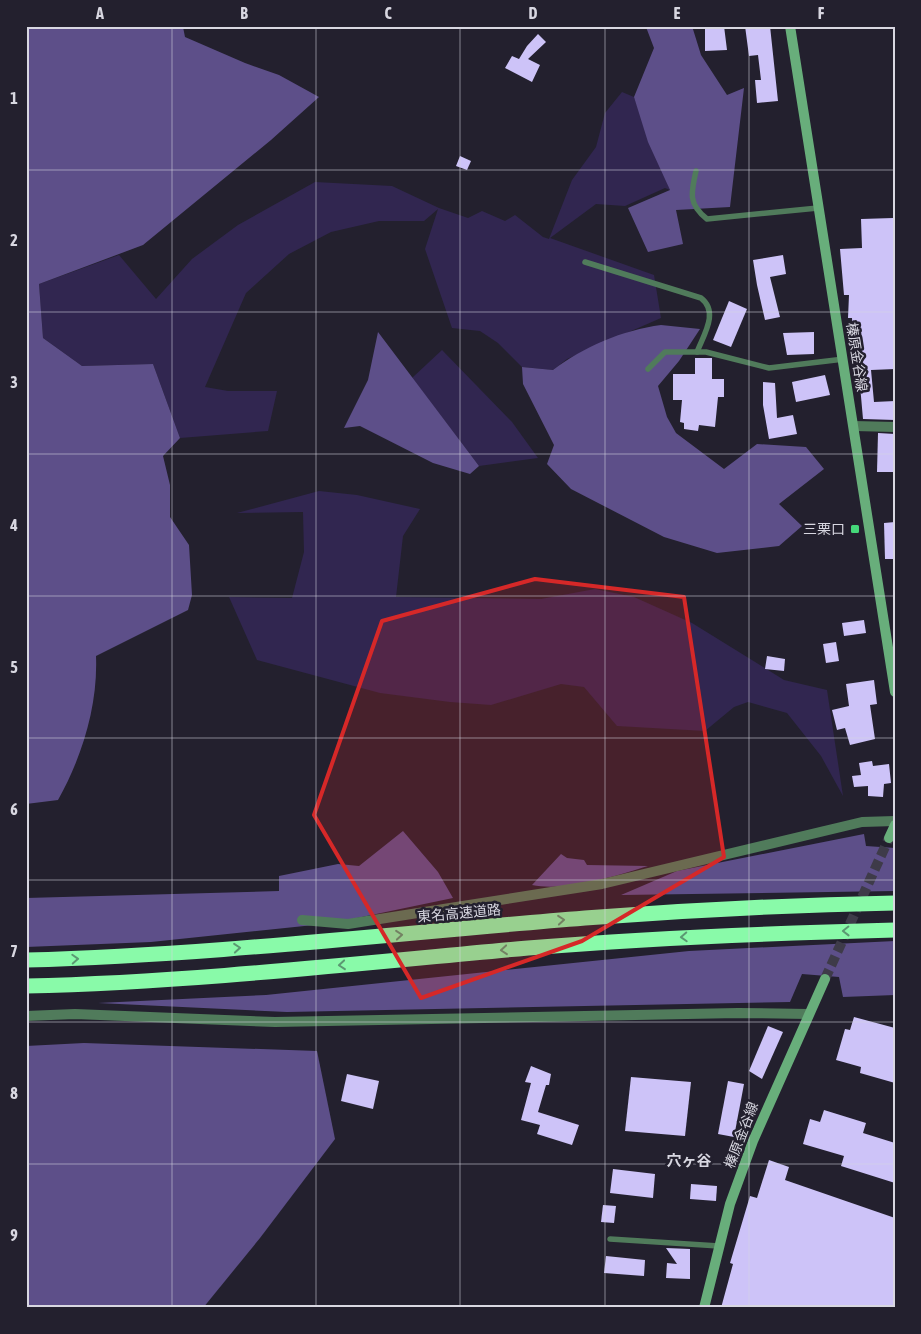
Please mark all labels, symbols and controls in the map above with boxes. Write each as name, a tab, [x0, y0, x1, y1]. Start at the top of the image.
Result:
text: A	[95, 4, 104, 22]
text: B	[240, 4, 248, 22]
text: C	[384, 4, 392, 22]
text: D	[529, 4, 538, 22]
text: E	[674, 4, 681, 22]
text: F	[818, 4, 825, 22]
text: 1	[10, 89, 18, 107]
text: 2	[10, 231, 18, 249]
street label: 榛原金谷線	[844, 321, 870, 393]
text: 3	[10, 373, 18, 391]
text: 4	[9, 516, 18, 534]
place label: 三栗口	[803, 521, 845, 537]
marker: 三栗口	[849, 523, 861, 535]
text: 5	[10, 658, 18, 676]
text: 6	[10, 800, 18, 818]
street label: 東名高速道路	[416, 901, 502, 925]
one-way arrow	[557, 915, 565, 926]
one-way arrow	[842, 926, 850, 936]
one-way arrow	[395, 929, 403, 940]
one-way arrow	[679, 932, 687, 943]
text: 7	[10, 942, 18, 960]
one-way arrow	[233, 943, 241, 954]
one-way arrow	[500, 945, 508, 956]
one-way arrow	[71, 953, 79, 964]
one-way arrow	[338, 959, 346, 970]
text: 8	[10, 1084, 18, 1102]
street label: 榛原金谷線	[721, 1099, 761, 1171]
district label: 穴ヶ谷	[666, 1152, 712, 1169]
text: 9	[10, 1226, 18, 1244]

